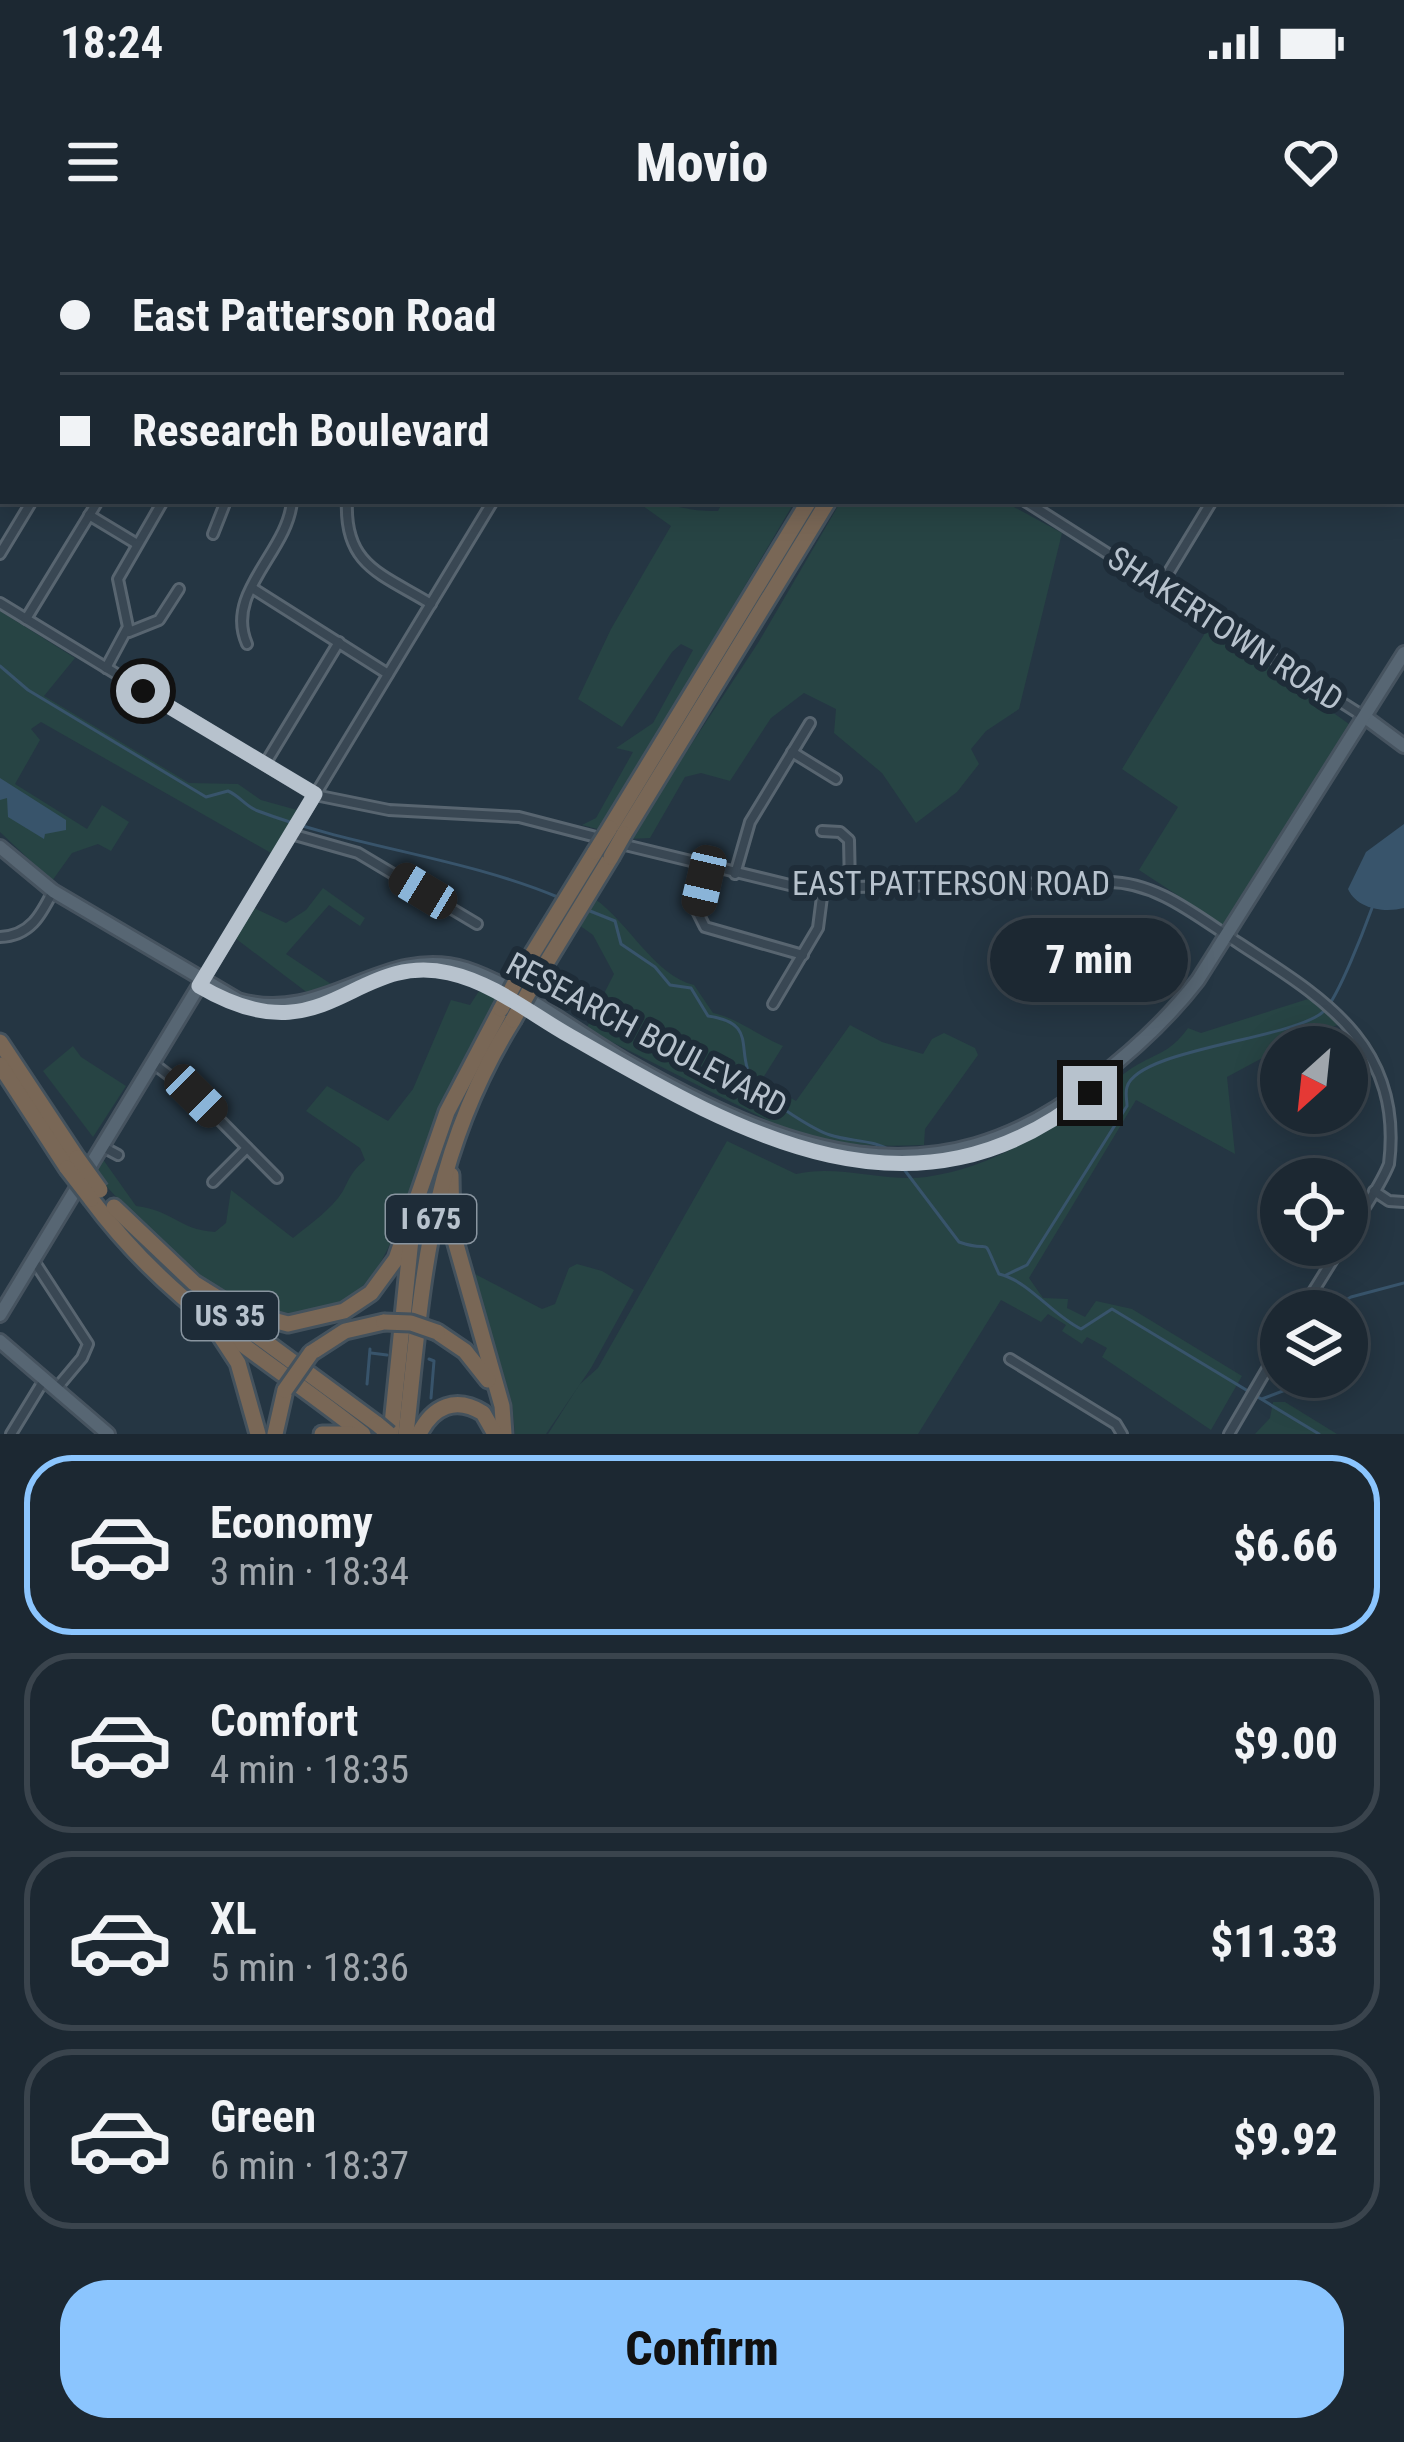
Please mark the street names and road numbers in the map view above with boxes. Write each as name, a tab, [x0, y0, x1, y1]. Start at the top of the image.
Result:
street label: SHAKERTOWN ROAD	[1101, 538, 1350, 719]
street label: EAST PATTERSON ROAD	[792, 864, 1110, 903]
street label: RESEARCH BOULEVARD	[500, 944, 794, 1125]
road number: I 675	[386, 1195, 476, 1243]
road number: US 35	[182, 1292, 278, 1340]

